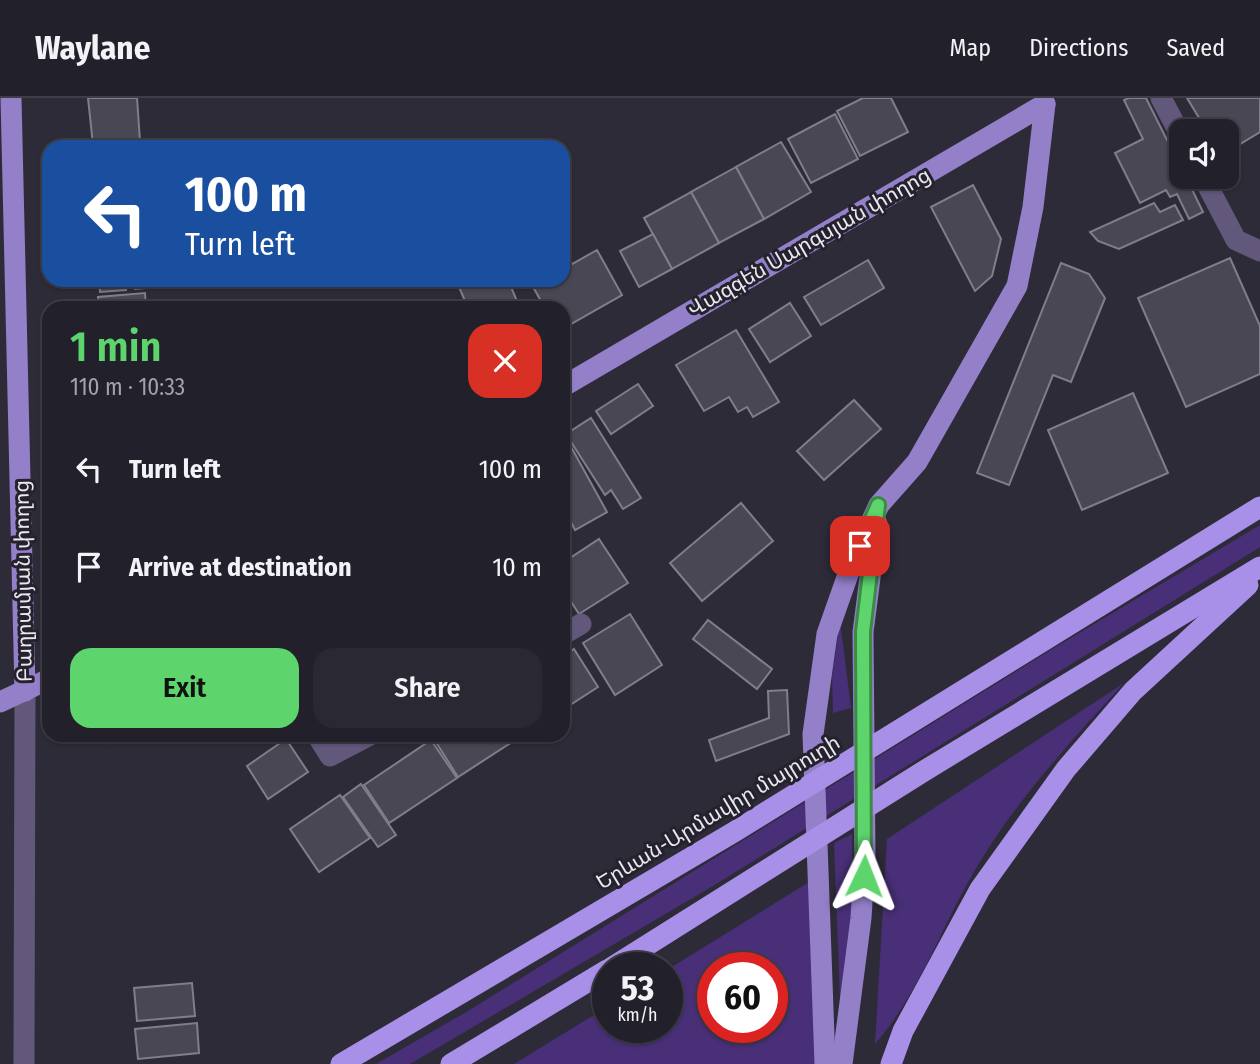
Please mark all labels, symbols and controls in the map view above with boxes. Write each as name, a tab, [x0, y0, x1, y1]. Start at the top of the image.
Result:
text: Waylane	[35, 28, 150, 68]
text: Map	[950, 34, 991, 62]
text: Directions	[1029, 34, 1128, 62]
text: Saved	[1166, 34, 1225, 62]
map controls	[1169, 119, 1239, 189]
button: sound	[1169, 119, 1239, 189]
street label: Վազգեն Սարգսյան փողոց	[683, 162, 935, 322]
text: 100 m	[185, 165, 307, 224]
icon: left	[70, 168, 161, 259]
text: Turn left	[185, 225, 295, 263]
text: 1 min	[70, 322, 161, 372]
button: close	[468, 324, 542, 398]
text: 110 m · 10:33	[70, 373, 185, 401]
icon: left	[70, 450, 108, 488]
text: Turn left	[129, 454, 221, 485]
text: 100 m	[479, 454, 542, 485]
street label: Բաղրամյան փողոց	[8, 480, 38, 682]
pin	[830, 516, 890, 576]
icon: arrive	[841, 527, 879, 565]
icon: arrive	[70, 548, 108, 586]
text: Arrive at destination	[129, 552, 352, 583]
text: 10 m	[492, 552, 542, 583]
button: Exit	[70, 648, 299, 728]
button: Share	[313, 648, 542, 728]
street label: Երևան-Արմավիր մայրուղի	[591, 729, 845, 895]
position arrow	[827, 839, 901, 913]
speed limit sign: 60	[697, 952, 788, 1043]
text: 53	[621, 967, 654, 1009]
text: km/h	[617, 1004, 658, 1026]

